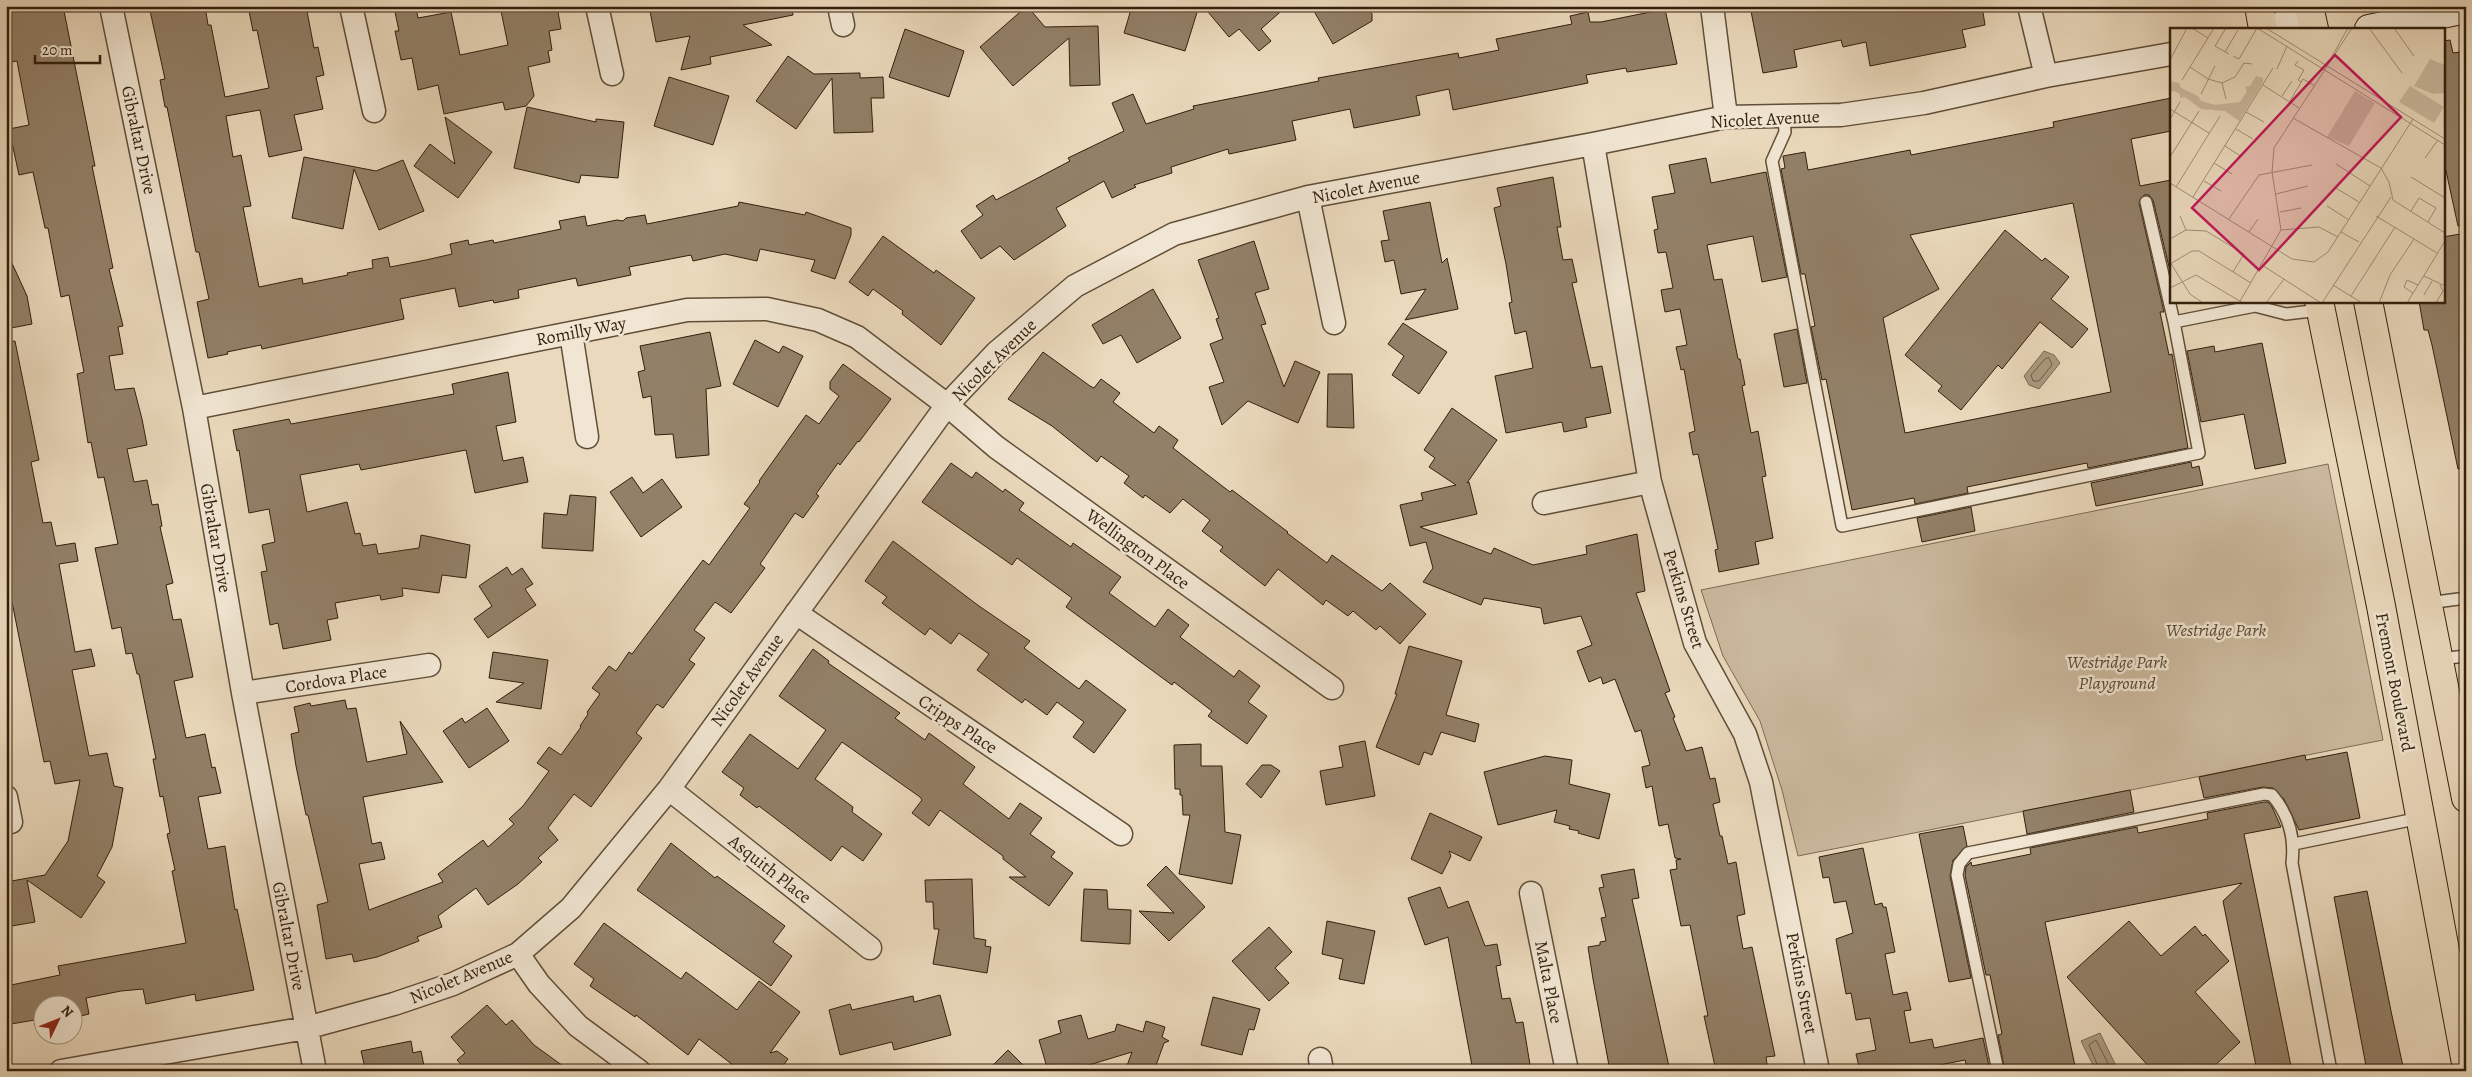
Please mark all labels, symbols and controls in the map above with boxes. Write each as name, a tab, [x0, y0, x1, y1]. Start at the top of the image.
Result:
inset map	[2170, 28, 2444, 302]
scale bar	[35, 32, 100, 64]
text: 20 m	[42, 40, 73, 60]
street label: Gibraltar Drive	[116, 83, 162, 197]
street label: Nicolet Avenue	[1710, 104, 1820, 134]
street label: Nicolet Avenue	[1310, 165, 1422, 209]
street label: Romilly Way	[534, 310, 629, 351]
street label: Nicolet Avenue	[946, 313, 1042, 407]
street label: Gibraltar Drive	[195, 481, 237, 595]
street label: Wellington Place	[1081, 503, 1195, 595]
street label: Perkins Street	[1657, 546, 1711, 652]
street label: Fremont Boulevard	[2370, 610, 2420, 754]
park label: Westridge Park	[2166, 618, 2266, 642]
street label: Nicolet Avenue	[705, 629, 789, 731]
park label: Westridge Park Playground	[2067, 650, 2167, 695]
street label: Cordova Place	[283, 659, 389, 699]
street label: Cripps Place	[914, 689, 1002, 759]
street label: Asquith Place	[723, 828, 816, 909]
street label: Gibraltar Drive	[267, 879, 311, 993]
street label: Perkins Street	[1780, 930, 1824, 1036]
street label: Malta Place	[1529, 939, 1569, 1025]
street label: Nicolet Avenue	[406, 945, 516, 1009]
north arrow	[32, 994, 82, 1044]
text: N	[57, 1001, 78, 1022]

